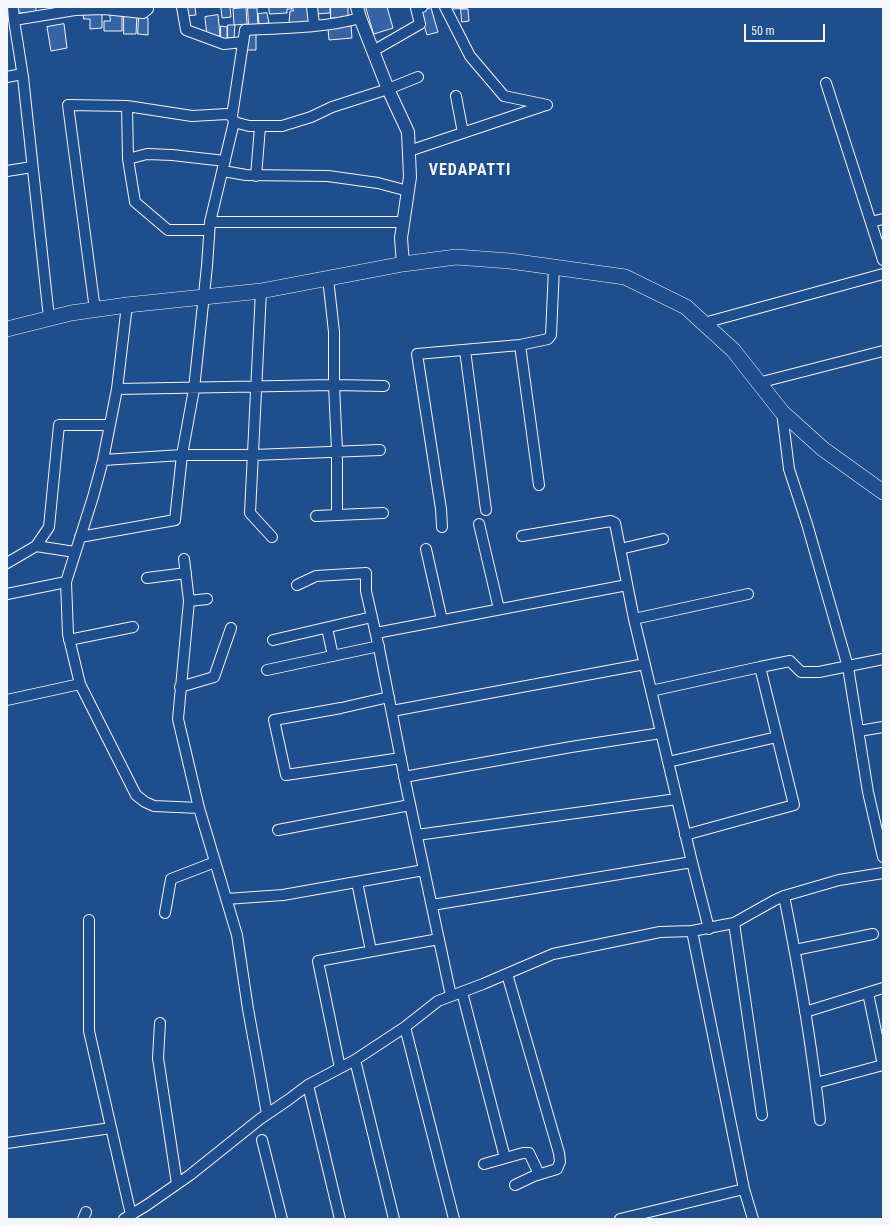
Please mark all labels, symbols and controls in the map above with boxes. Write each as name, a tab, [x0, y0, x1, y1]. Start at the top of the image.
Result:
scale bar	[746, 16, 827, 42]
text: 50 m	[751, 24, 775, 38]
district label: VEDAPATTI	[429, 161, 511, 181]

